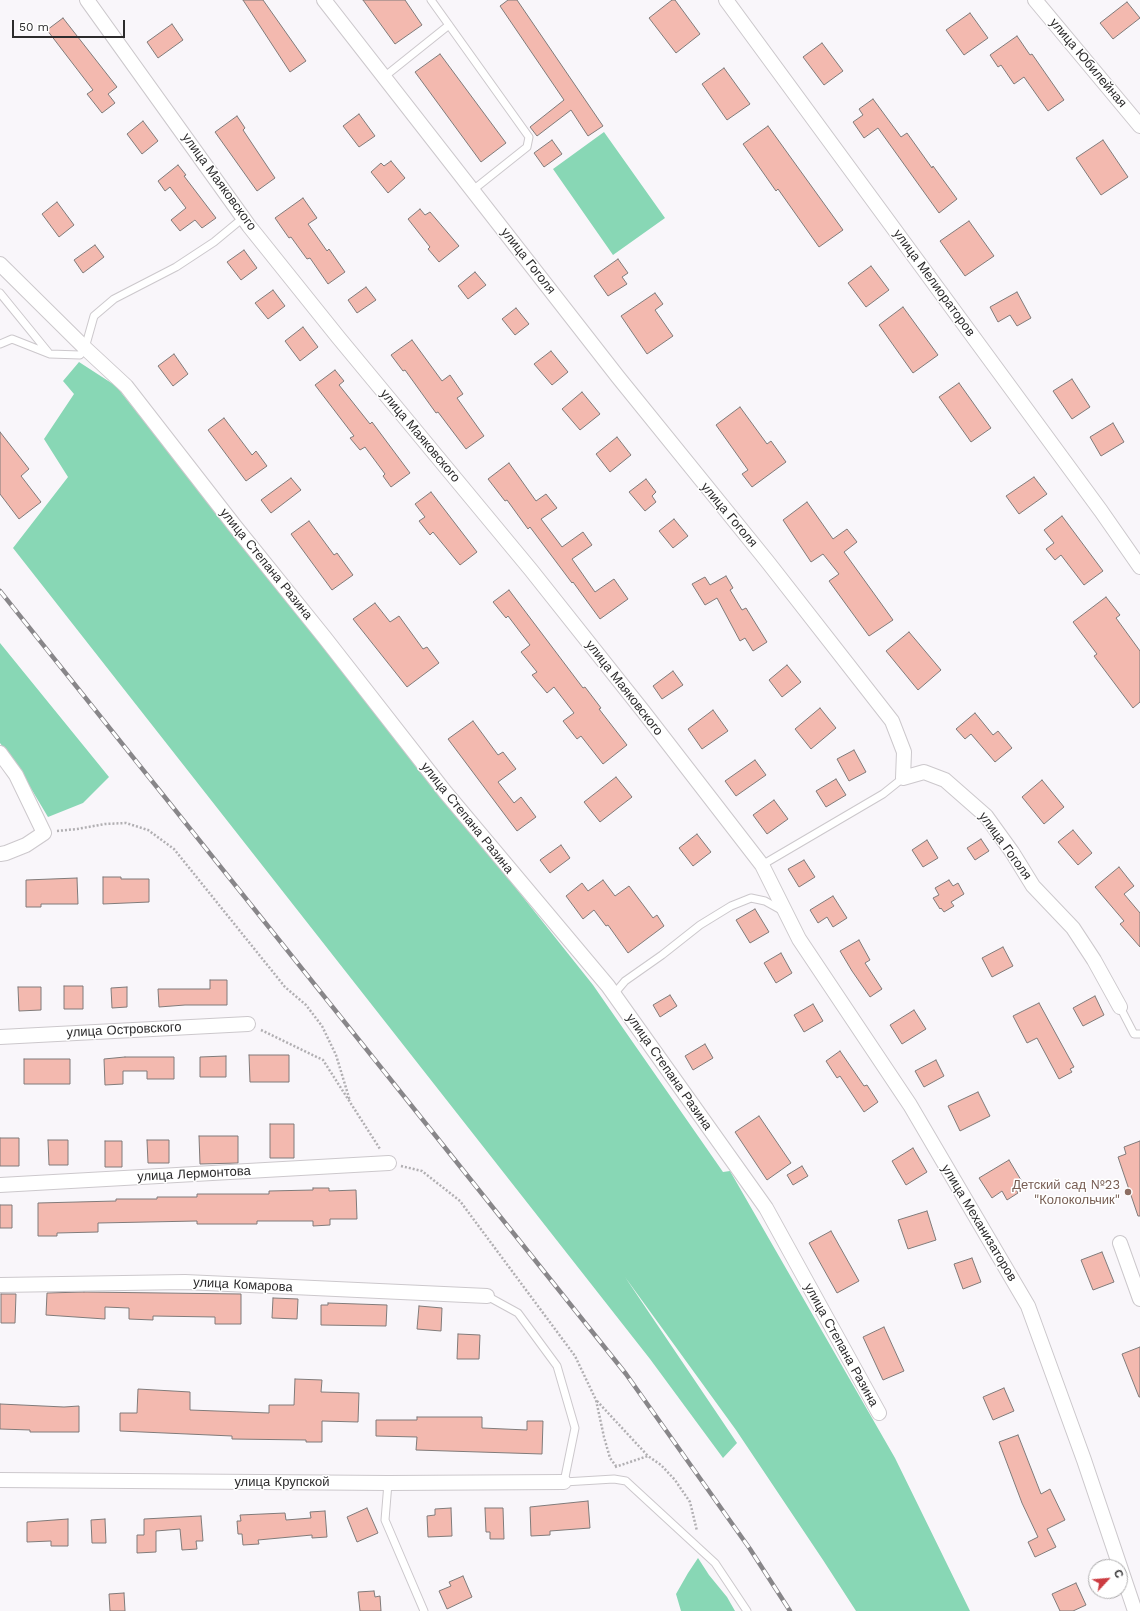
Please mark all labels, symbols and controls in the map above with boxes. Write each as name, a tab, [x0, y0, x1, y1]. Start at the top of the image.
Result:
scale bar	[14, 12, 127, 38]
street label: улица Юбилейная	[1046, 15, 1130, 111]
text: 50 m	[19, 20, 49, 34]
street label: улица Маяковского	[178, 130, 260, 234]
street label: улица Гоголя	[497, 225, 559, 297]
street label: улица Мелиораторов	[890, 226, 978, 340]
street label: улица Маяковского	[377, 386, 463, 486]
street label: улица Гоголя	[697, 479, 761, 551]
street label: улица Степана Разина	[216, 505, 316, 623]
street label: улица Маяковского	[582, 637, 666, 739]
street label: улица Степана Разина	[417, 759, 517, 877]
street label: улица Гоголя	[975, 809, 1035, 883]
street label: улица Степана Разина	[623, 1011, 715, 1133]
street label: улица Островского	[66, 1019, 182, 1041]
street label: улица Механизаторов	[938, 1162, 1020, 1284]
street label: улица Лермонтова	[137, 1163, 251, 1185]
place label: Детский сад №23 "Колокольчик"	[1012, 1177, 1120, 1208]
marker: Детский сад №23 "Колокольчик"	[1123, 1187, 1133, 1197]
street label: улица Комарова	[193, 1275, 293, 1295]
street label: улица Степана Разина	[801, 1281, 881, 1409]
street label: улица Крупской	[234, 1474, 330, 1490]
north arrow	[1088, 1559, 1128, 1599]
text: С	[1111, 1568, 1126, 1580]

